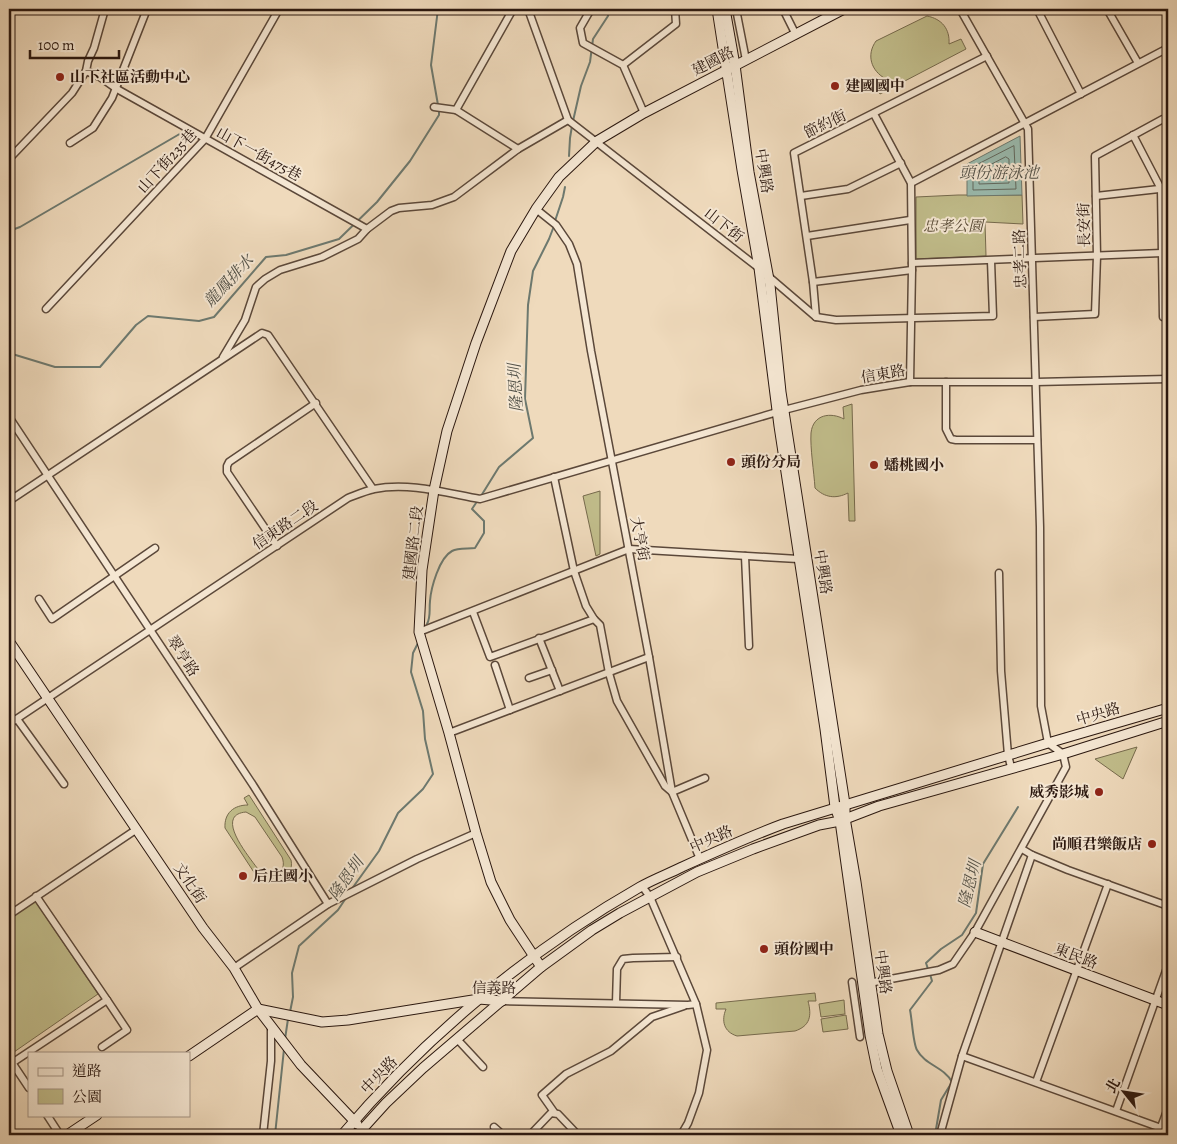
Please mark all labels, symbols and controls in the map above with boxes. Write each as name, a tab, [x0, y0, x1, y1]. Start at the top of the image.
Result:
scale bar	[30, 28, 119, 60]
text: 100 m	[38, 35, 75, 55]
street label: 建國路	[688, 42, 738, 80]
place label: 山下社區活動中心	[70, 67, 190, 87]
marker: 山下社區活動中心	[54, 71, 66, 83]
place label: 建國國中	[845, 76, 905, 96]
marker: 建國國中	[829, 80, 841, 92]
street label: 節約街	[800, 105, 850, 143]
street label: 山下一街475巷	[213, 122, 305, 186]
street label: 山下街235巷	[133, 125, 201, 197]
street label: 中興路	[751, 147, 777, 195]
water label: 頭份游泳池	[959, 162, 1041, 184]
street label: 長安街	[1074, 202, 1094, 248]
street label: 山下街	[700, 203, 748, 247]
park label: 忠孝公園	[923, 216, 985, 236]
street label: 忠孝二路	[1009, 229, 1031, 289]
water label: 龍鳳排水	[199, 249, 260, 312]
water label: 隆恩圳	[504, 360, 528, 413]
street label: 信東路	[859, 360, 907, 388]
place label: 頭份分局	[741, 452, 801, 472]
place label: 蟠桃國小	[884, 455, 944, 475]
marker: 頭份分局	[725, 456, 737, 468]
marker: 蟠桃國小	[868, 459, 880, 471]
street label: 信東路二段	[248, 496, 322, 554]
street label: 建國路二段	[399, 505, 427, 581]
street label: 大亨街	[626, 515, 654, 563]
street label: 中興路	[810, 548, 836, 596]
street label: 翠亨路	[162, 632, 204, 680]
street label: 中央路	[1074, 698, 1122, 730]
place label: 威秀影城	[1029, 782, 1089, 802]
marker: 威秀影城	[1093, 786, 1105, 798]
street label: 中央路	[686, 821, 736, 857]
place label: 尚順君樂飯店	[1052, 834, 1142, 854]
marker: 尚順君樂飯店	[1146, 838, 1158, 850]
water label: 隆恩圳	[323, 851, 370, 905]
water label: 隆恩圳	[954, 855, 987, 910]
street label: 文化街	[169, 859, 211, 907]
place label: 后庄國小	[253, 866, 313, 886]
marker: 后庄國小	[237, 870, 249, 882]
place label: 頭份國中	[774, 939, 834, 959]
street label: 東民路	[1051, 939, 1101, 973]
marker: 頭份國中	[758, 943, 770, 955]
street label: 中興路	[870, 948, 896, 996]
street label: 信義路	[471, 978, 517, 998]
legend	[28, 1052, 190, 1116]
street label: 中央路	[356, 1052, 402, 1098]
text: 道路	[72, 1061, 102, 1081]
north arrow	[1100, 1066, 1150, 1116]
text: 北	[1101, 1075, 1125, 1097]
text: 公園	[72, 1087, 102, 1107]

